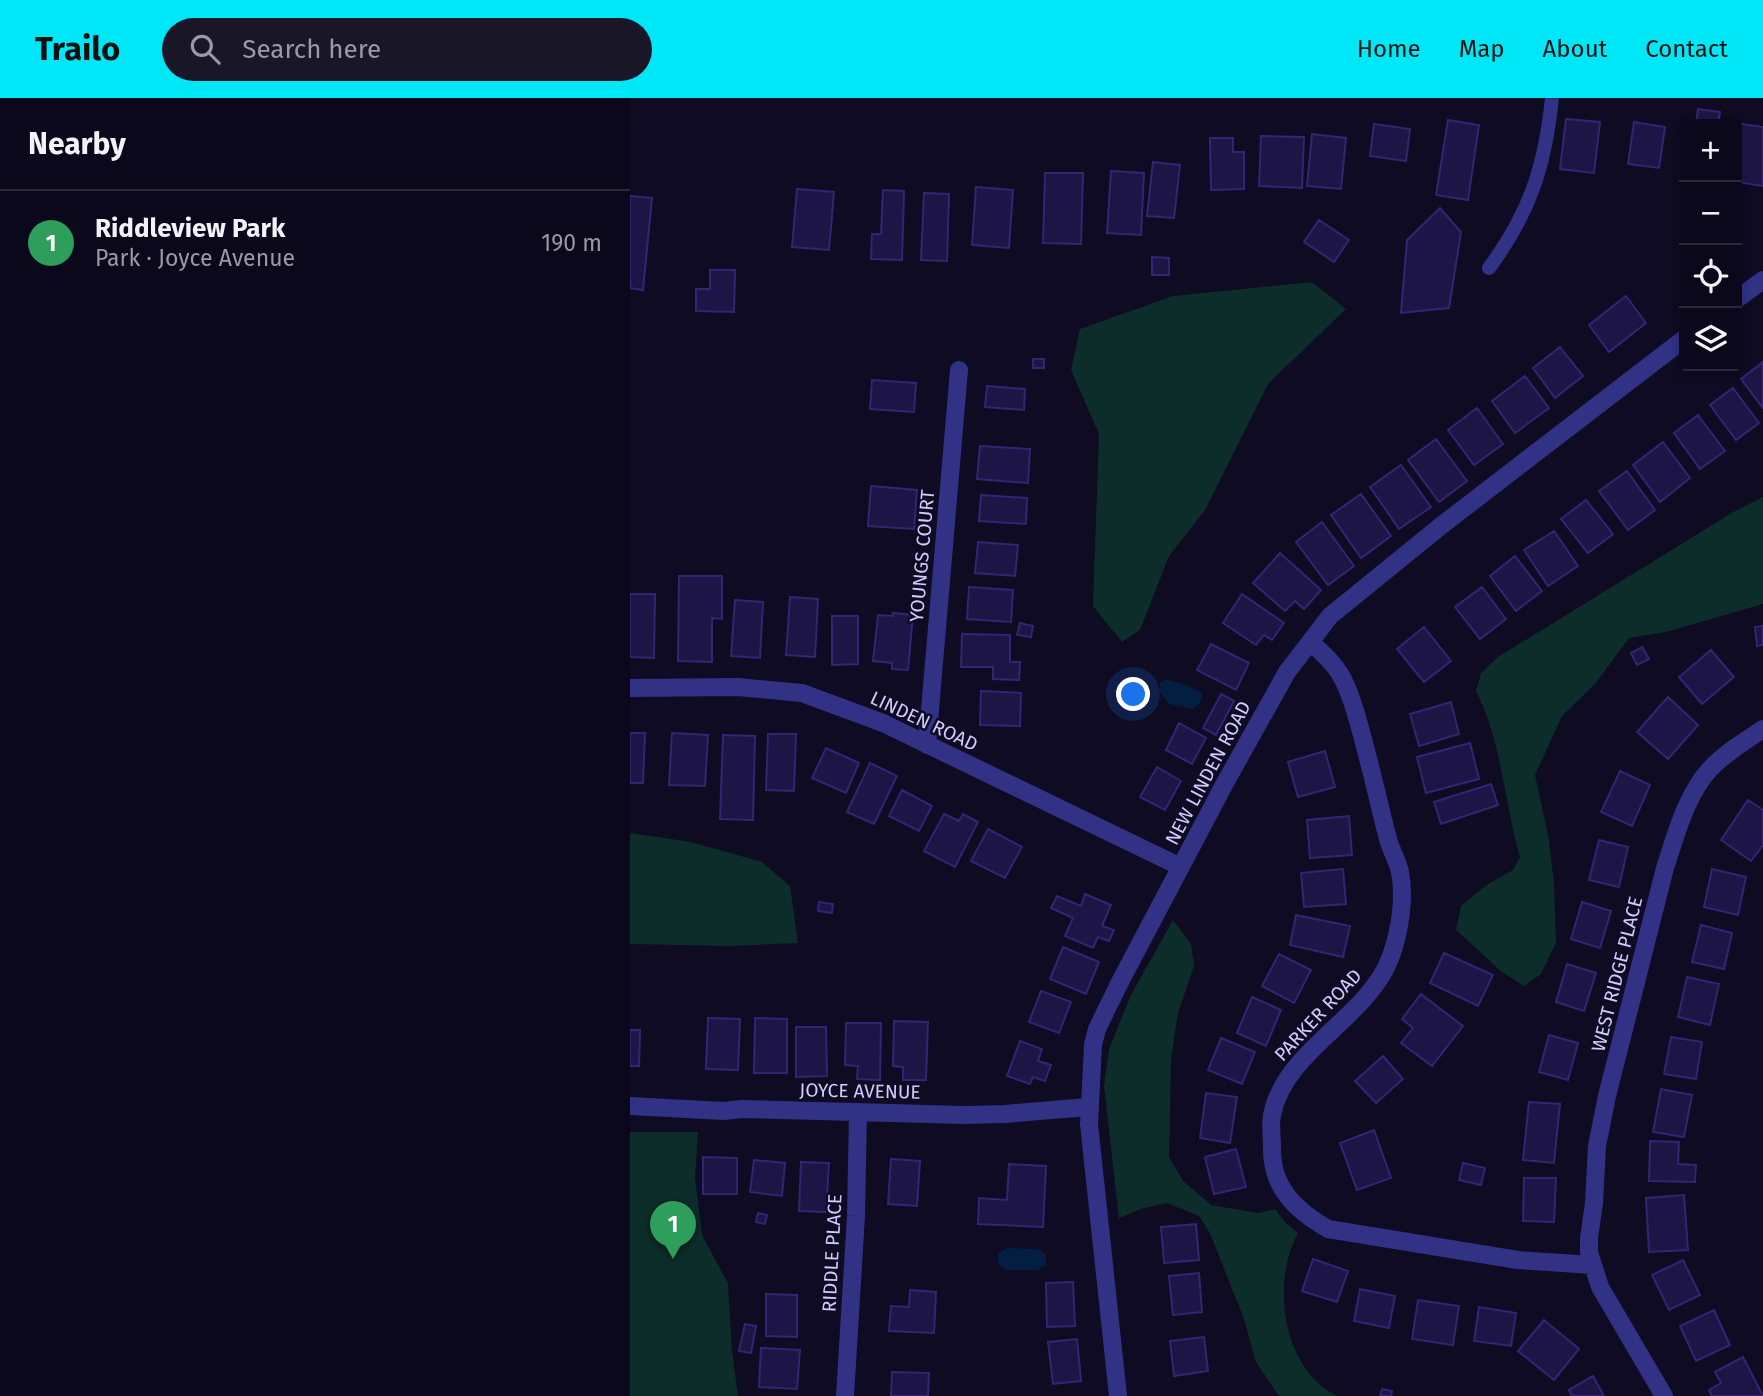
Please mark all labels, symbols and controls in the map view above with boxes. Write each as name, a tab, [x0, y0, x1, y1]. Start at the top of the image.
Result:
search box	[162, 18, 652, 81]
text: Trailo	[35, 29, 120, 69]
icon: search	[186, 30, 224, 68]
text: Search here	[242, 34, 381, 65]
text: Home	[1357, 35, 1421, 63]
text: Map	[1459, 35, 1505, 63]
text: About	[1543, 35, 1607, 63]
text: Contact	[1645, 35, 1728, 63]
map controls	[1679, 119, 1742, 371]
button: +	[1679, 119, 1742, 182]
text: Nearby	[28, 126, 126, 162]
button: −	[1679, 182, 1742, 245]
text: Riddleview Park	[95, 213, 285, 244]
text: 1	[46, 229, 56, 257]
text: 190 m	[541, 229, 602, 257]
text: Park · Joyce Avenue	[95, 244, 295, 272]
button: locate	[1679, 245, 1742, 308]
button: layers	[1679, 308, 1742, 371]
street label: YOUNGS COURT	[905, 489, 939, 623]
your location	[1116, 677, 1150, 711]
street label: LINDEN ROAD	[867, 686, 981, 756]
street label: NEW LINDEN ROAD	[1160, 697, 1256, 849]
street label: WEST RIDGE PLACE	[1587, 894, 1647, 1054]
street label: PARKER ROAD	[1269, 964, 1367, 1066]
street label: JOYCE AVENUE	[799, 1078, 921, 1104]
street label: RIDDLE PLACE	[817, 1193, 847, 1313]
pin: 1	[650, 1201, 696, 1259]

